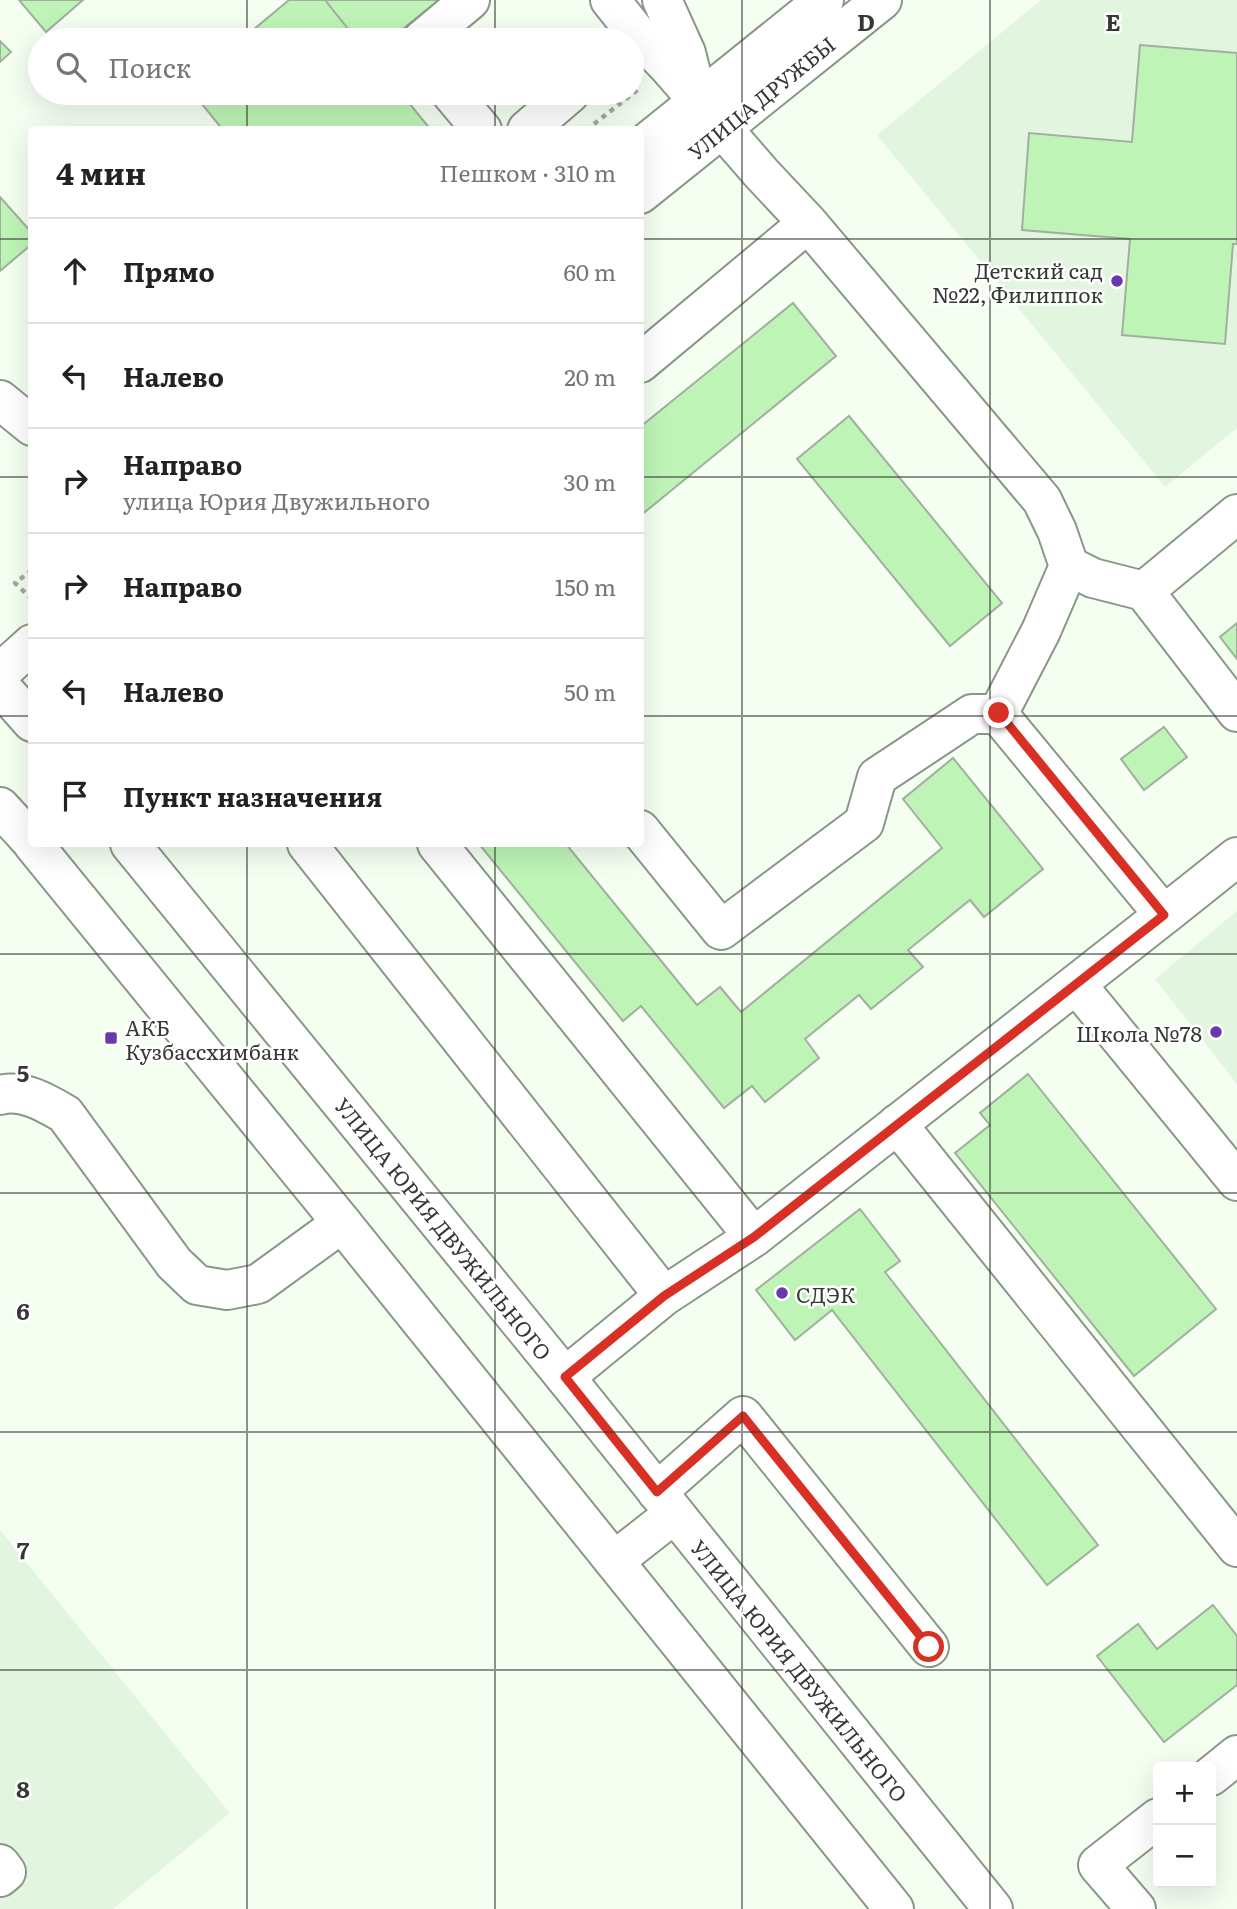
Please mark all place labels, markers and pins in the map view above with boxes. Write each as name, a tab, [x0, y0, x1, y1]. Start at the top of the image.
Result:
place label: Детский сад №22, Филиппок	[932, 254, 1104, 309]
marker: Детский сад №22, Филиппок	[1109, 273, 1125, 289]
place label: АКБ Кузбассхимбанк	[125, 1011, 300, 1066]
place label: Школа №78	[1076, 1017, 1202, 1048]
marker: Школа №78	[1208, 1024, 1224, 1040]
marker: АКБ Кузбассхимбанк	[103, 1030, 119, 1046]
place label: СДЭК	[796, 1278, 856, 1309]
marker: СДЭК	[774, 1285, 790, 1301]

